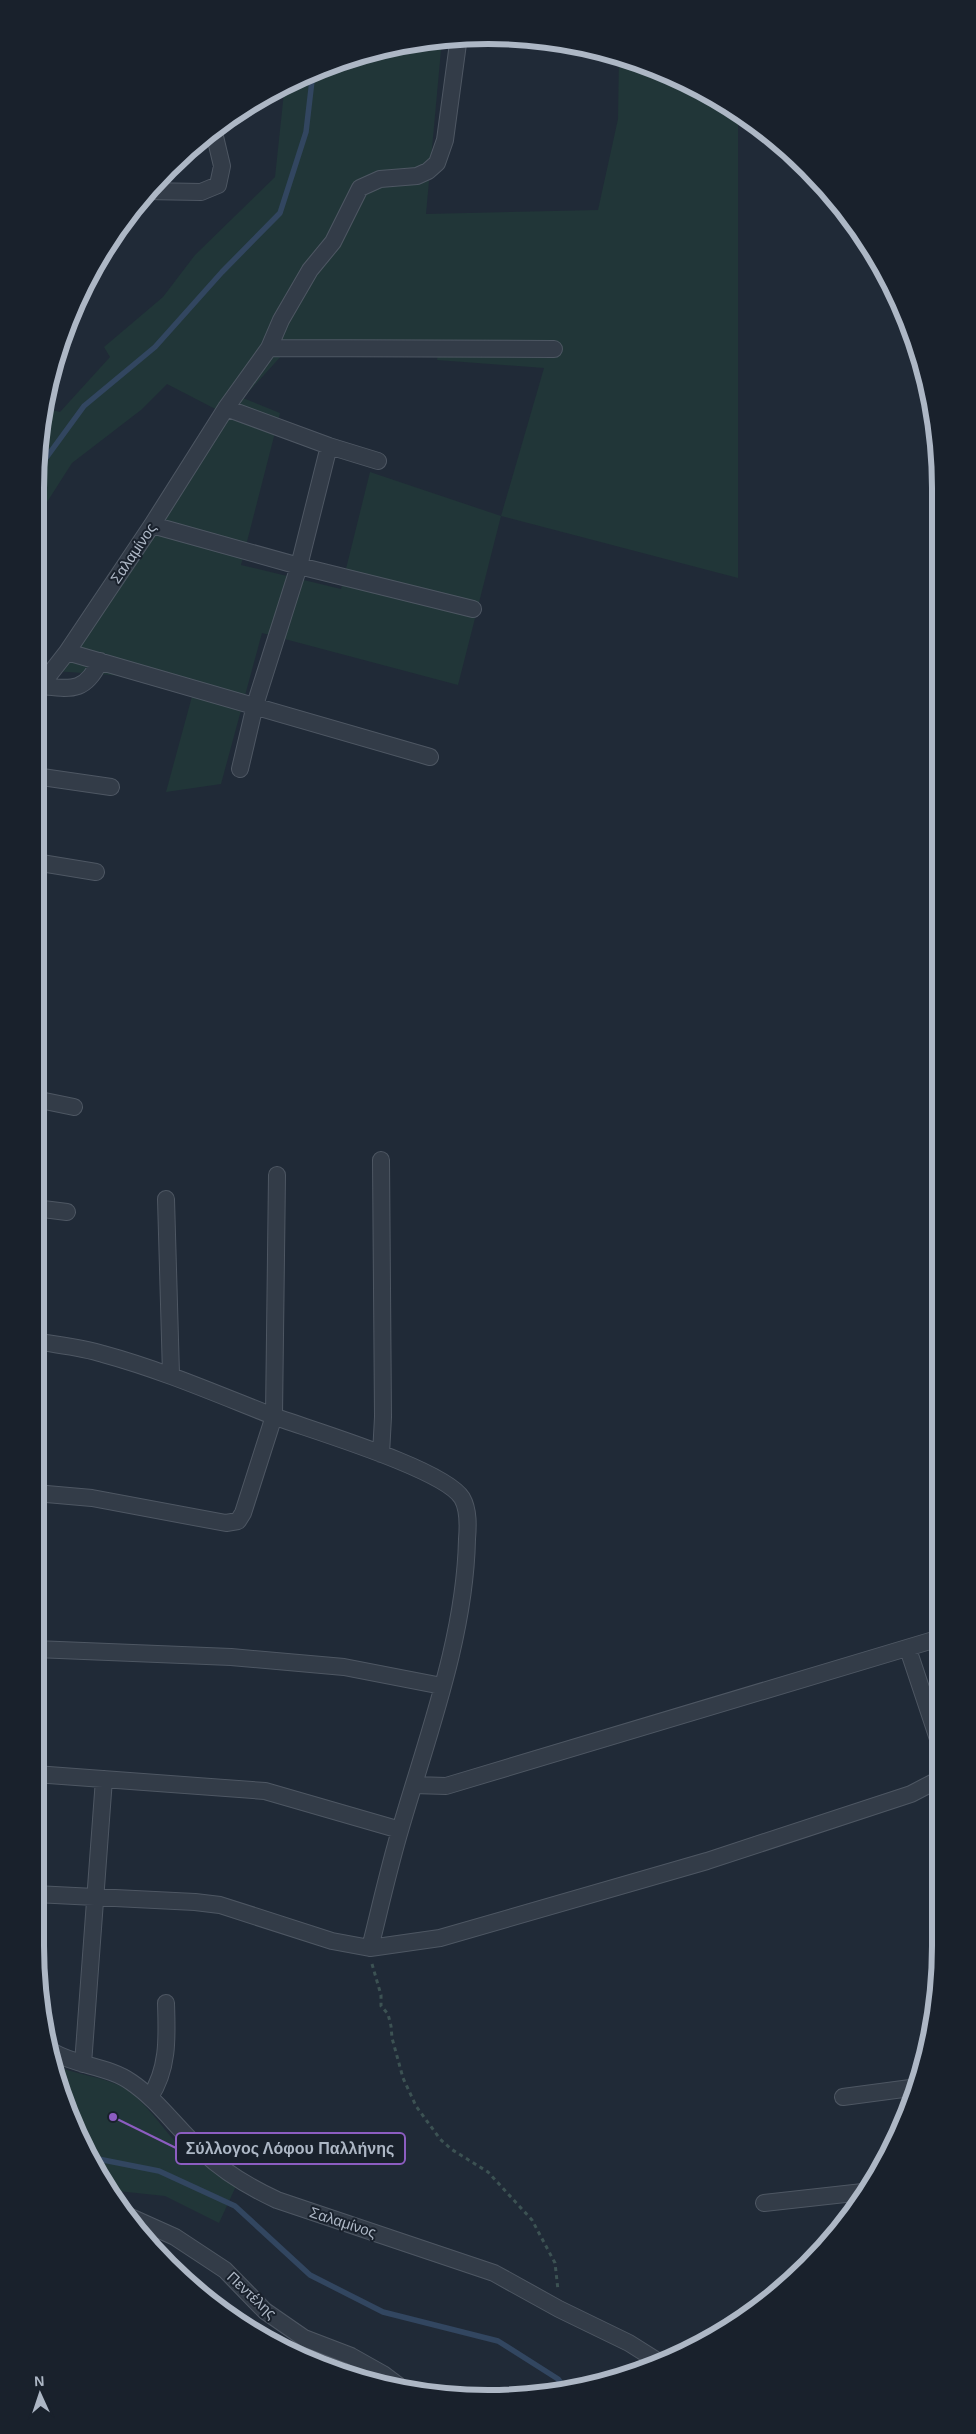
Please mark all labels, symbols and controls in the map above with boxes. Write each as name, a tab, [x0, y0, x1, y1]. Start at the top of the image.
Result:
street label: Σαλαμίνος	[107, 520, 159, 586]
callout: Σύλλογος Λόφου Παλλήνης	[176, 2133, 405, 2164]
text: Σύλλογος Λόφου Παλλήνης	[186, 2140, 394, 2158]
street label: Σαλαμίνος	[308, 2203, 378, 2241]
street label: Πεντέλης	[224, 2268, 280, 2322]
north arrow	[15, 2369, 65, 2419]
text: N	[34, 2373, 45, 2389]

